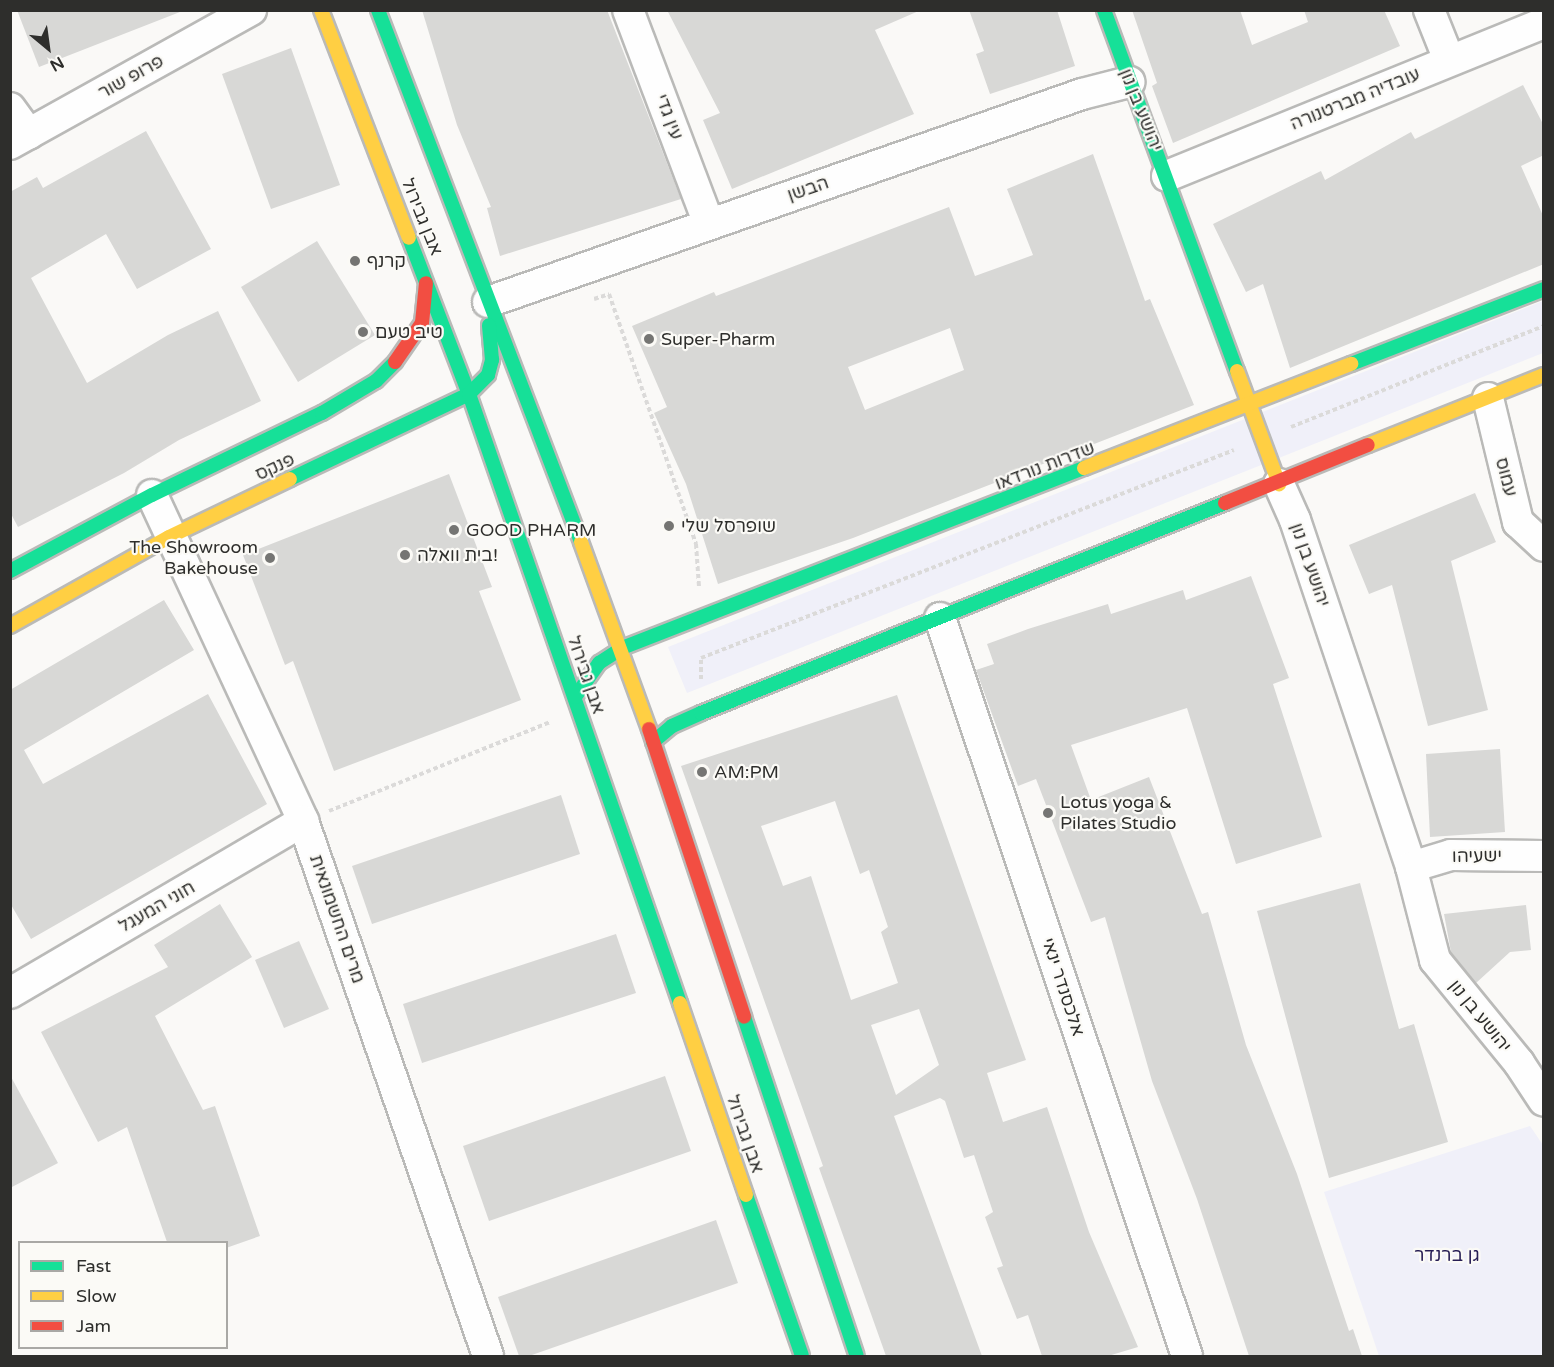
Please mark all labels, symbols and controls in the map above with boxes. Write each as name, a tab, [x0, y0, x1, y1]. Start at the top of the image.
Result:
north arrow	[18, 18, 78, 78]
street label: פרופ שור	[95, 50, 167, 104]
text: N	[46, 52, 67, 76]
street label: עובדיה מברטנורה	[1287, 63, 1423, 135]
street label: יהושע בן נון	[1115, 66, 1167, 154]
street label: עין גדי	[650, 91, 688, 143]
street label: הבשן	[784, 172, 832, 206]
street label: אבן גבירול	[397, 175, 447, 259]
place label: קרנף	[367, 250, 406, 272]
marker: קרנף	[348, 254, 362, 268]
place label: טיב טעם	[375, 321, 443, 343]
marker: טיב טעם	[356, 325, 370, 339]
place label: Super-Pharm	[661, 328, 775, 350]
marker: Super-Pharm	[642, 332, 656, 346]
street label: שדרות נורדאו	[992, 437, 1098, 495]
street label: פנקס	[252, 449, 298, 485]
street label: עמוס	[1490, 455, 1522, 499]
place label: שופרסל שלי	[681, 515, 776, 537]
place label: GOOD PHARM	[466, 519, 596, 541]
marker: שופרסל שלי	[662, 519, 676, 533]
street label: יהושע בן נון	[1286, 520, 1334, 610]
marker: GOOD PHARM	[447, 523, 461, 537]
place label: The Showroom Bakehouse	[129, 537, 258, 580]
place label: בית וואלה!	[417, 544, 498, 566]
marker: בית וואלה!	[398, 548, 412, 562]
marker: The Showroom Bakehouse	[263, 551, 277, 565]
street label: אבן גבירול	[563, 633, 609, 717]
place label: AM:PM	[714, 761, 779, 783]
marker: AM:PM	[695, 765, 709, 779]
place label: Lotus yoga & Pilates Studio	[1060, 792, 1176, 834]
marker: Lotus yoga & Pilates Studio	[1041, 806, 1055, 820]
street label: ישעיהו	[1452, 845, 1502, 867]
street label: מרים החשמונאית	[305, 852, 369, 986]
street label: חוני המעגל	[115, 877, 199, 937]
street label: אלכסנדר ינאי	[1037, 935, 1089, 1039]
street label: יהושע בן נון	[1444, 975, 1516, 1057]
street label: אבן גבירול	[722, 1092, 768, 1176]
legend	[18, 1241, 228, 1349]
park label: גן ברנדר	[1414, 1244, 1480, 1266]
text: Fast	[76, 1255, 111, 1277]
text: Slow	[76, 1285, 117, 1307]
text: Jam	[76, 1315, 111, 1337]

